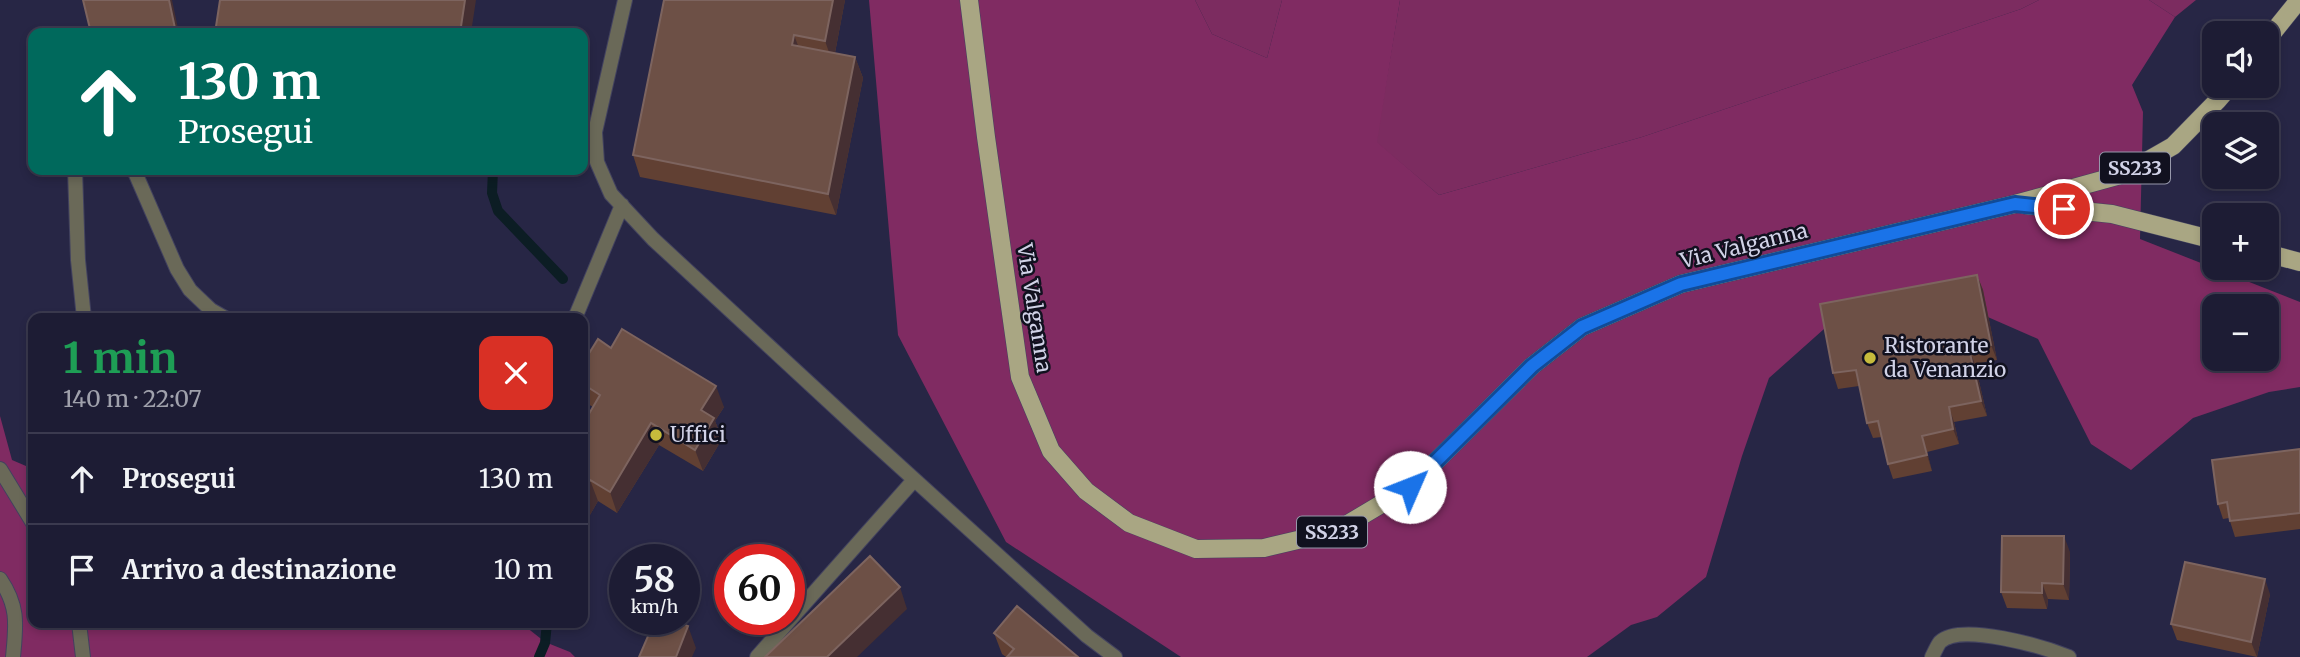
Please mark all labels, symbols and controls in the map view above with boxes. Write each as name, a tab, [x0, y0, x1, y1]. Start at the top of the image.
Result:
map controls	[2202, 21, 2279, 371]
button: sound	[2202, 21, 2279, 98]
text: 130 m	[178, 51, 321, 112]
icon: ahead	[63, 56, 154, 147]
text: Prosegui	[178, 112, 313, 152]
button: layers	[2202, 112, 2279, 189]
road number: SS233	[2100, 152, 2170, 184]
pin	[2034, 179, 2094, 239]
icon: arrive	[2045, 190, 2083, 228]
button: +	[2202, 203, 2279, 280]
street label: Via Valganna	[1676, 217, 1810, 275]
street label: Via Valganna	[1011, 240, 1058, 374]
button: −	[2202, 294, 2279, 371]
text: 1 min	[63, 332, 177, 384]
place label: Ristorante da Venanzio	[1884, 332, 2006, 383]
button: close	[479, 336, 553, 410]
marker: Ristorante da Venanzio	[1862, 350, 1878, 366]
text: 140 m · 22:07	[63, 384, 202, 413]
place label: Uffici	[670, 421, 726, 448]
marker: Uffici	[648, 427, 664, 443]
position arrow	[1373, 450, 1447, 524]
icon: ahead	[63, 460, 101, 498]
text: Prosegui	[122, 462, 236, 495]
text: 130 m	[479, 462, 553, 495]
road number: SS233	[1297, 516, 1367, 548]
speed limit sign: 60	[714, 544, 805, 635]
icon: arrive	[63, 551, 101, 589]
text: Arrivo a destinazione	[122, 553, 396, 586]
text: 10 m	[494, 553, 553, 586]
text: 58	[634, 558, 675, 602]
text: km/h	[631, 595, 678, 618]

